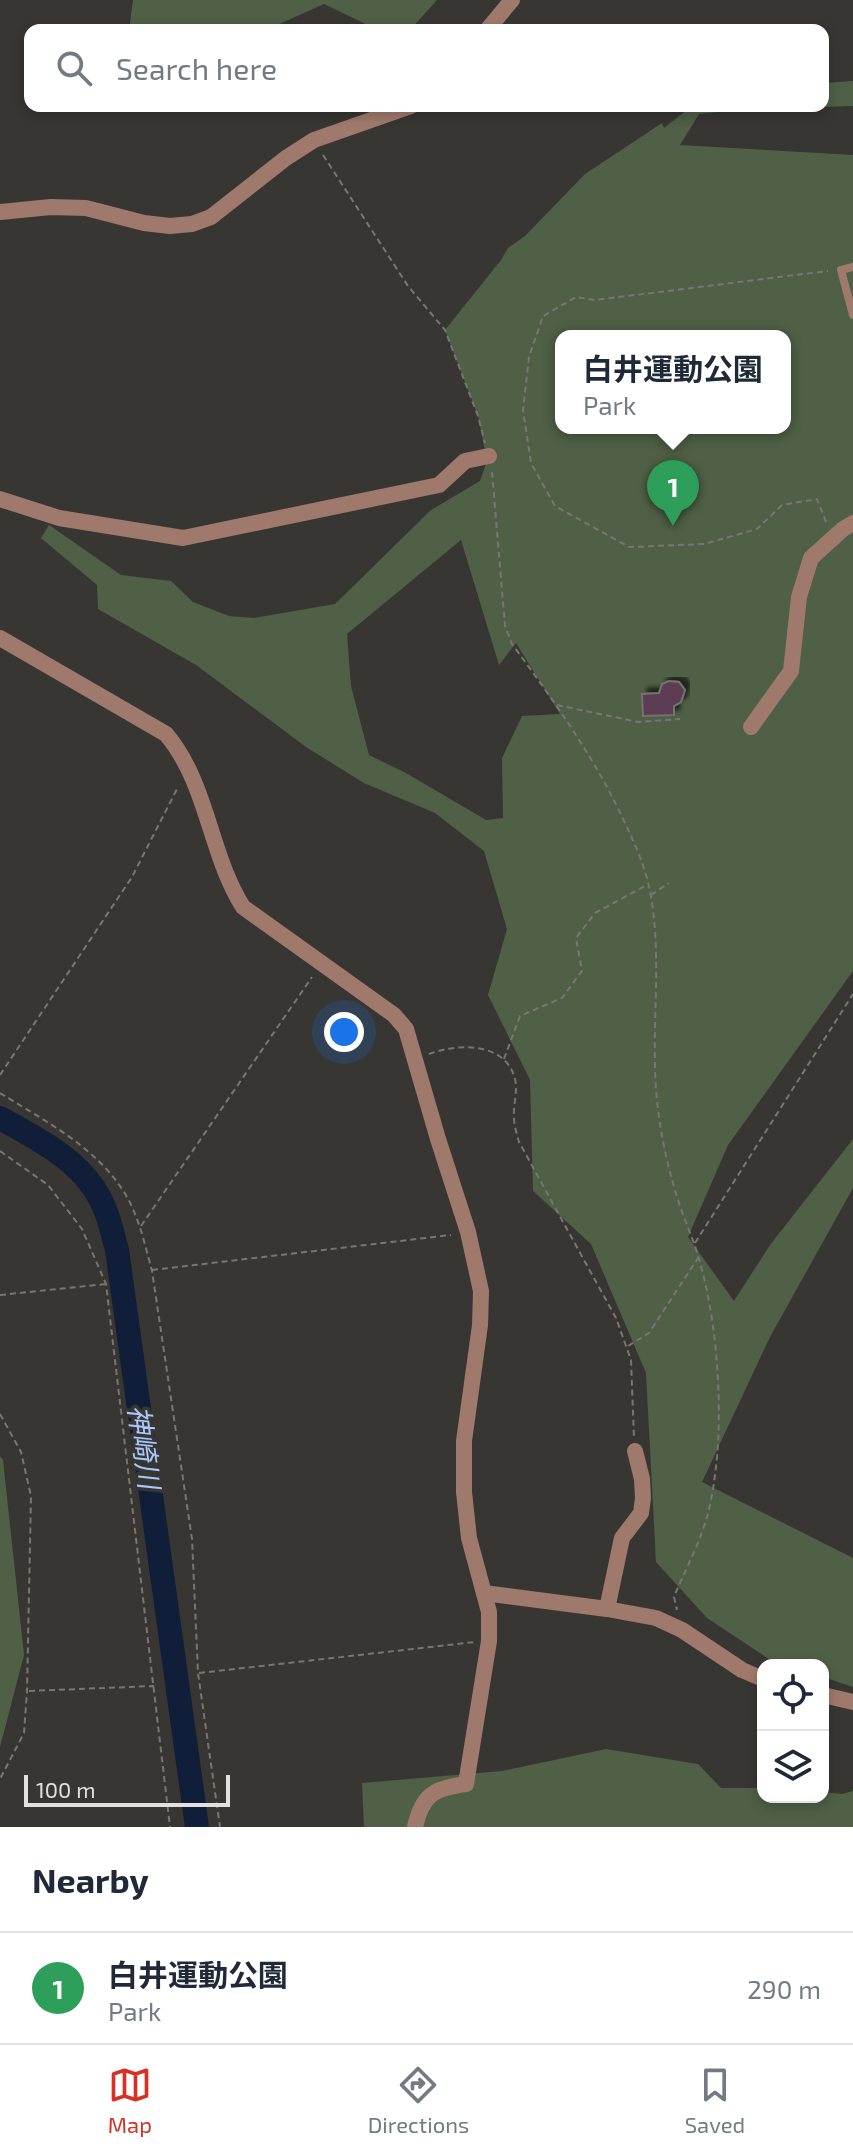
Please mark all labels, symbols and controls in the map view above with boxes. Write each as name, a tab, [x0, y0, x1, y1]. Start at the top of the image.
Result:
search box	[24, 24, 829, 112]
icon: search	[52, 46, 96, 90]
text: Search here	[116, 50, 277, 86]
popup	[555, 330, 791, 434]
text: 白井運動公園	[583, 350, 763, 386]
text: Park	[583, 389, 636, 420]
pin: 1	[647, 460, 699, 526]
your location	[324, 1012, 364, 1052]
water label: 神崎川	[122, 1403, 168, 1494]
map controls	[757, 1659, 829, 1803]
button: locate	[757, 1659, 829, 1731]
button: layers	[757, 1731, 829, 1803]
scale bar	[24, 1771, 230, 1807]
text: 100 m	[36, 1776, 95, 1802]
text: Nearby	[32, 1859, 149, 1900]
text: 白井運動公園	[108, 1956, 288, 1992]
text: 1	[52, 1973, 64, 2004]
text: 290 m	[747, 1973, 821, 2004]
text: Park	[108, 1995, 161, 2026]
tab: Map	[108, 2063, 152, 2137]
tab: Directions	[368, 2063, 469, 2137]
tab: Saved	[685, 2063, 745, 2137]

